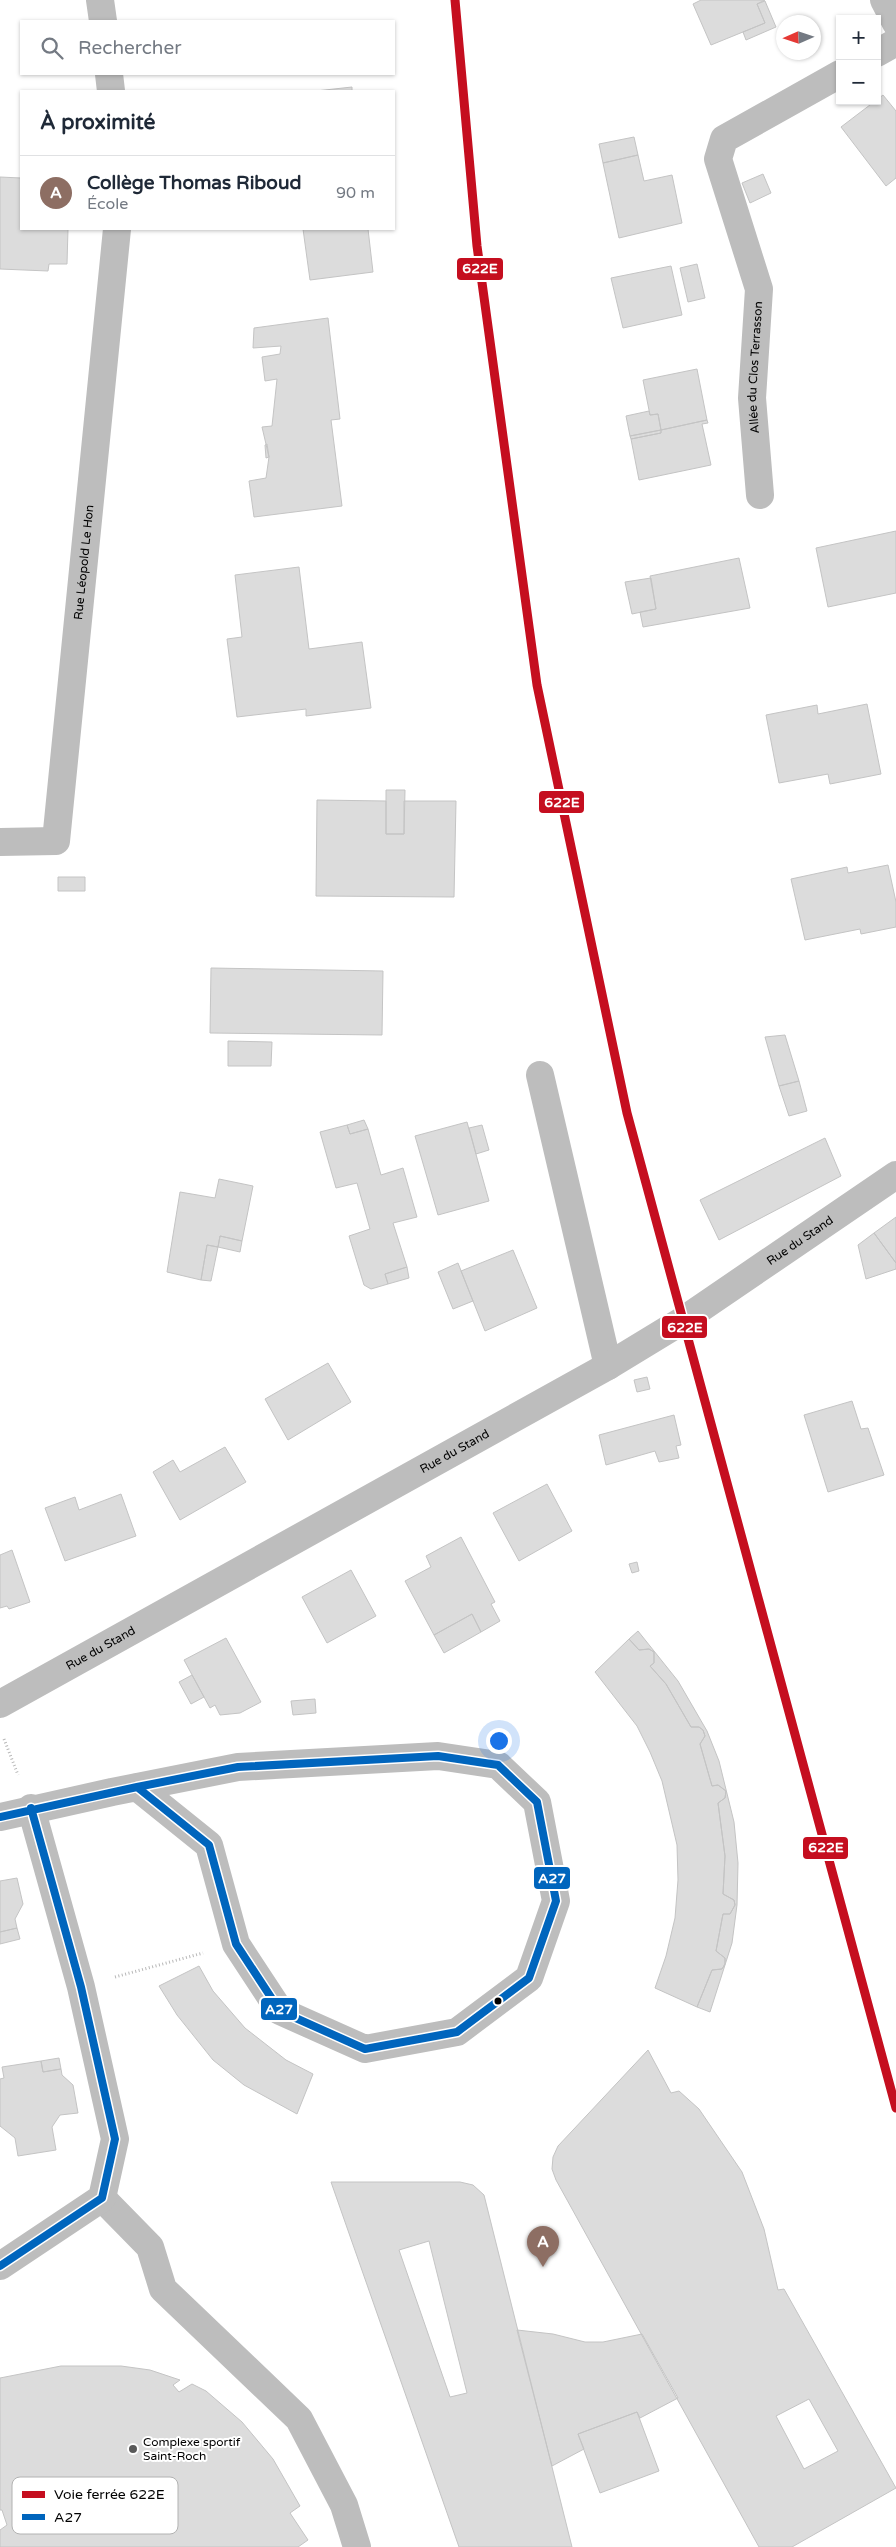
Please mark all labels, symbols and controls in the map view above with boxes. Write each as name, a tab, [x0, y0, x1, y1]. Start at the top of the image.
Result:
north arrow	[776, 15, 821, 60]
map controls	[836, 15, 881, 105]
button: +	[836, 15, 881, 60]
search box	[20, 20, 395, 75]
icon: search	[38, 34, 66, 62]
text: Rechercher	[78, 37, 181, 59]
button: −	[836, 60, 881, 105]
text: À proximité	[40, 110, 155, 135]
text: Collège Thomas Riboud	[87, 172, 301, 194]
text: A	[50, 183, 62, 203]
text: 90 m	[336, 183, 375, 203]
text: École	[87, 194, 128, 214]
line badge: 622E	[456, 257, 504, 281]
text: 622E	[462, 260, 498, 277]
street label: Allée du Clos Terrasson	[745, 301, 765, 434]
street label: Rue Léopold Le Hon	[71, 504, 96, 621]
line badge: 622E	[538, 790, 585, 814]
text: 622E	[544, 794, 580, 811]
street label: Rue du Stand	[764, 1213, 836, 1268]
line badge: 622E	[661, 1315, 708, 1339]
text: 622E	[667, 1319, 703, 1336]
street label: Rue du Stand	[417, 1426, 492, 1476]
street label: Rue du Stand	[63, 1623, 138, 1673]
your location	[486, 1728, 512, 1754]
line badge: 622E	[802, 1836, 849, 1860]
text: 622E	[808, 1839, 844, 1856]
line badge: A27	[533, 1866, 571, 1890]
text: A27	[538, 1870, 566, 1887]
unlabelled marker	[493, 1996, 503, 2006]
line badge: A27	[260, 1997, 298, 2021]
text: A27	[265, 2001, 293, 2018]
pin: A	[527, 2226, 559, 2267]
place label: Complexe sportif Saint-Roch	[143, 2435, 241, 2463]
marker: Complexe sportif Saint-Roch	[127, 2443, 139, 2455]
legend	[12, 2477, 178, 2534]
text: Voie ferrée 622E	[54, 2486, 165, 2503]
text: A27	[54, 2509, 82, 2526]

